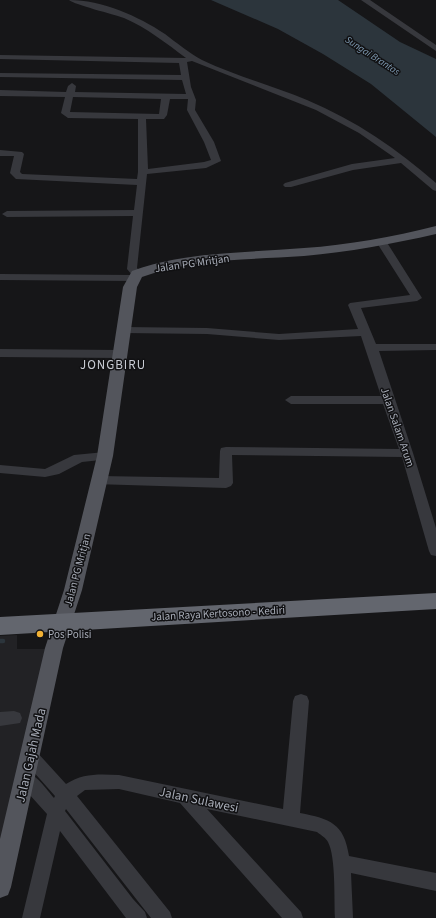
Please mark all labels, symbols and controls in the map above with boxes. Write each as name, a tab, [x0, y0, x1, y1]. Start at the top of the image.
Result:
water label: Sungai Brantas	[342, 33, 403, 79]
street label: Jalan PG Mritjan	[154, 251, 230, 276]
district label: JONGBIRU	[80, 356, 146, 374]
street label: Jalan Salam Arum	[377, 385, 418, 469]
street label: Jalan PG Mritjan	[61, 532, 94, 608]
street label: Jalan Raya Kertosono - Kediri	[151, 602, 285, 625]
place label: Pos Polisi	[48, 627, 91, 642]
marker: Pos Polisi	[35, 629, 45, 639]
street label: Jalan Gajah Mada	[11, 706, 51, 804]
street label: Jalan Sulawesi	[157, 783, 240, 817]

